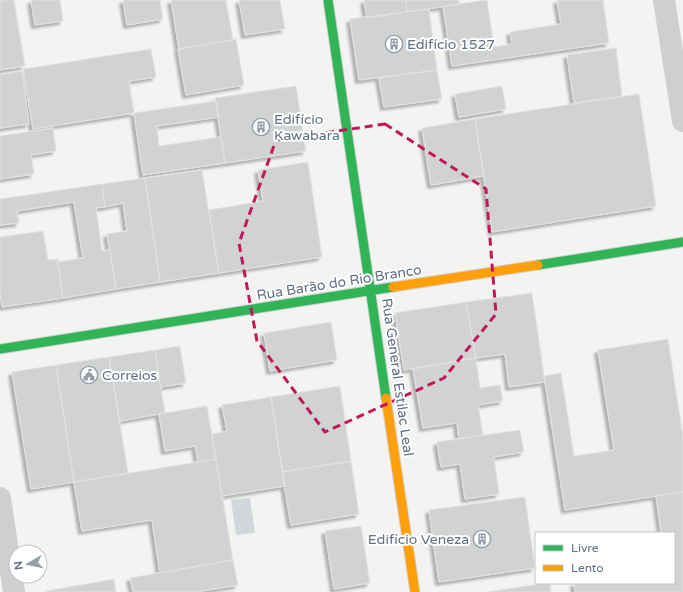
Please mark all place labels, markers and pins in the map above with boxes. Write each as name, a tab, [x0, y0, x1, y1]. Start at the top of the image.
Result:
building icon: Edifício 1527	[384, 34, 404, 54]
place label: Edifício 1527	[407, 36, 495, 53]
place label: Edifício Kawabara	[274, 111, 340, 144]
building icon: Edifício Kawabara	[251, 117, 271, 137]
public building icon: Correios	[79, 365, 99, 385]
place label: Correios	[102, 367, 157, 384]
building icon: Edifício Veneza	[472, 529, 492, 549]
place label: Edifício Veneza	[368, 531, 469, 548]

